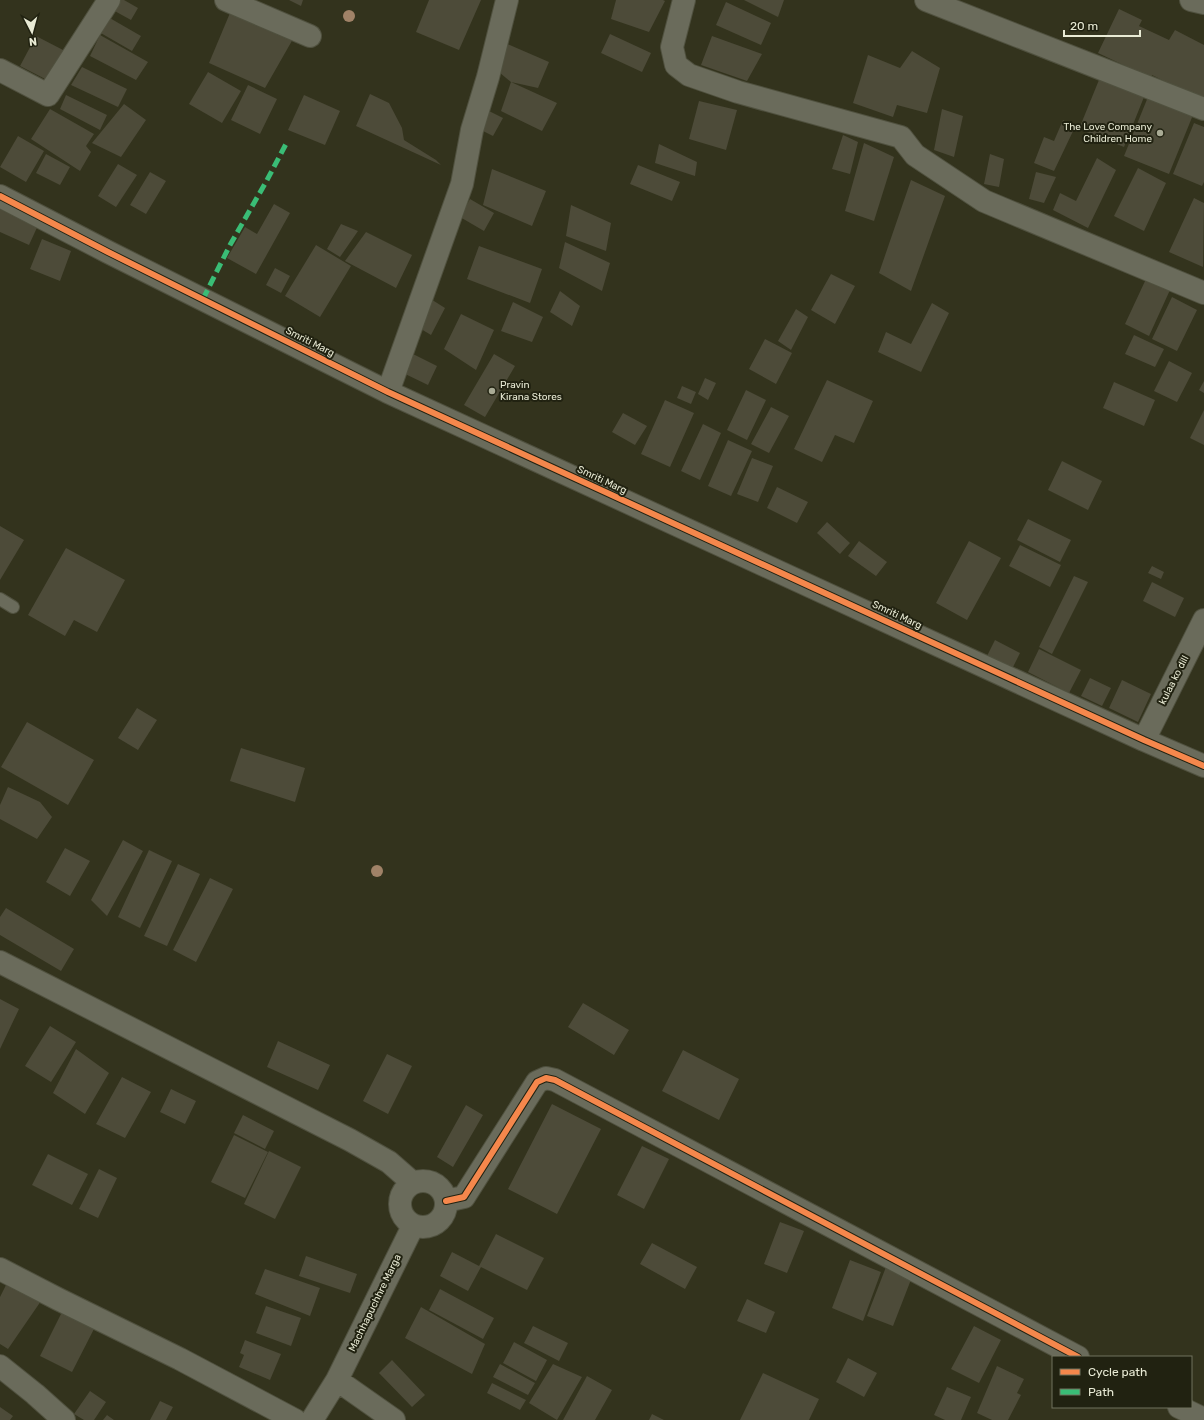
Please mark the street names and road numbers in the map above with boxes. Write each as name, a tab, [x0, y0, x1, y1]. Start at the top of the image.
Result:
street label: Smriti Marg	[284, 325, 336, 359]
street label: Smriti Marg	[575, 463, 629, 497]
street label: Smriti Marg	[870, 598, 924, 632]
street label: kulaa ko dill	[1157, 653, 1191, 707]
street label: Machhapuchhre Marga	[346, 1252, 404, 1354]

